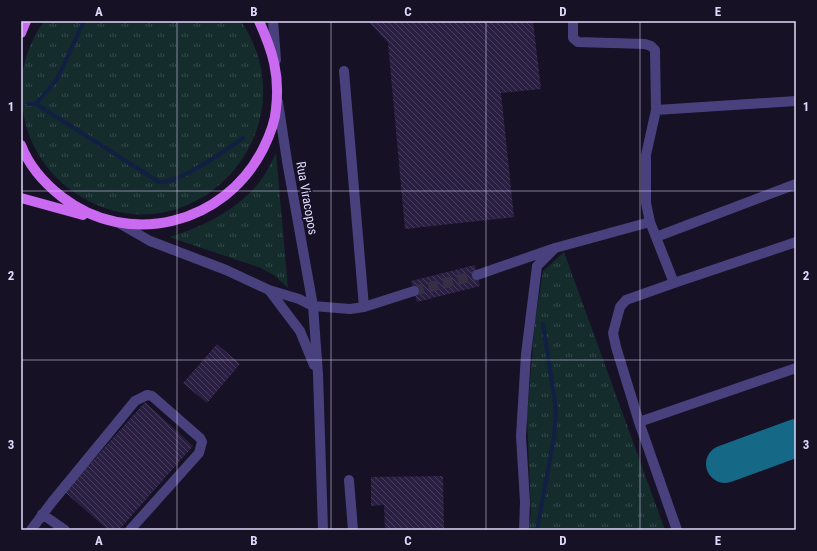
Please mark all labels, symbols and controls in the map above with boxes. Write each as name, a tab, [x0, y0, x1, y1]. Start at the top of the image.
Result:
text: A	[95, 4, 103, 19]
text: B	[250, 4, 258, 19]
text: C	[404, 4, 412, 19]
text: D	[559, 4, 567, 19]
text: E	[715, 4, 722, 19]
text: 1	[8, 99, 14, 114]
text: 1	[803, 99, 809, 114]
street label: Rua Viracopos	[293, 160, 321, 236]
text: 2	[8, 268, 15, 283]
text: 2	[803, 268, 810, 283]
text: 3	[8, 437, 14, 452]
text: 3	[803, 437, 809, 452]
text: A	[95, 533, 103, 548]
text: B	[250, 533, 258, 548]
text: C	[404, 533, 412, 548]
text: D	[559, 533, 567, 548]
text: E	[715, 533, 722, 548]

